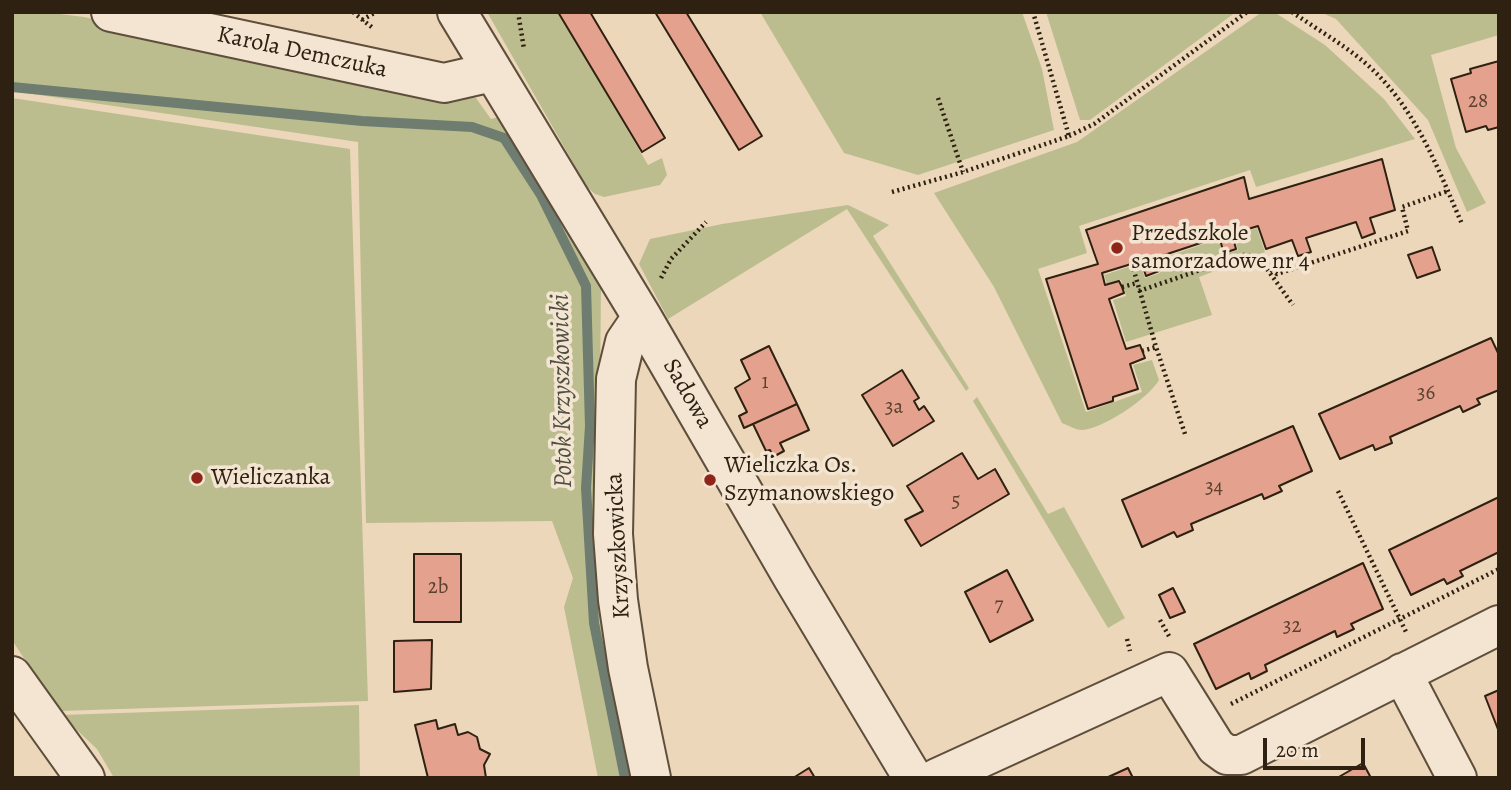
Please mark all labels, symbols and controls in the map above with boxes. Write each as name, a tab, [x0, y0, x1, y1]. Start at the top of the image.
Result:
street label: Karola Demczuka	[214, 21, 390, 85]
house number: 28	[1468, 89, 1488, 115]
place label: Przedszkole samorzadowe nr 4	[1131, 220, 1310, 276]
marker: Przedszkole samorzadowe nr 4	[1109, 240, 1125, 256]
water label: Potok Krzyszkowicki	[546, 294, 580, 488]
street label: Sadowa	[656, 354, 718, 434]
house number: 1	[761, 370, 769, 396]
house number: 36	[1417, 381, 1435, 407]
house number: 3a	[885, 395, 903, 421]
place label: Wieliczka Os. Szymanowskiego	[724, 452, 894, 508]
place label: Wieliczanka	[211, 464, 331, 492]
marker: Wieliczanka	[189, 470, 205, 486]
street label: Krzyszkowicka	[601, 472, 637, 620]
marker: Wieliczka Os. Szymanowskiego	[702, 472, 718, 488]
house number: 34	[1205, 475, 1223, 501]
house number: 5	[951, 489, 961, 515]
house number: 2b	[428, 575, 448, 601]
house number: 7	[995, 593, 1003, 619]
house number: 32	[1283, 614, 1301, 640]
scale bar	[1266, 724, 1368, 768]
text: 20 m	[1276, 736, 1319, 764]

